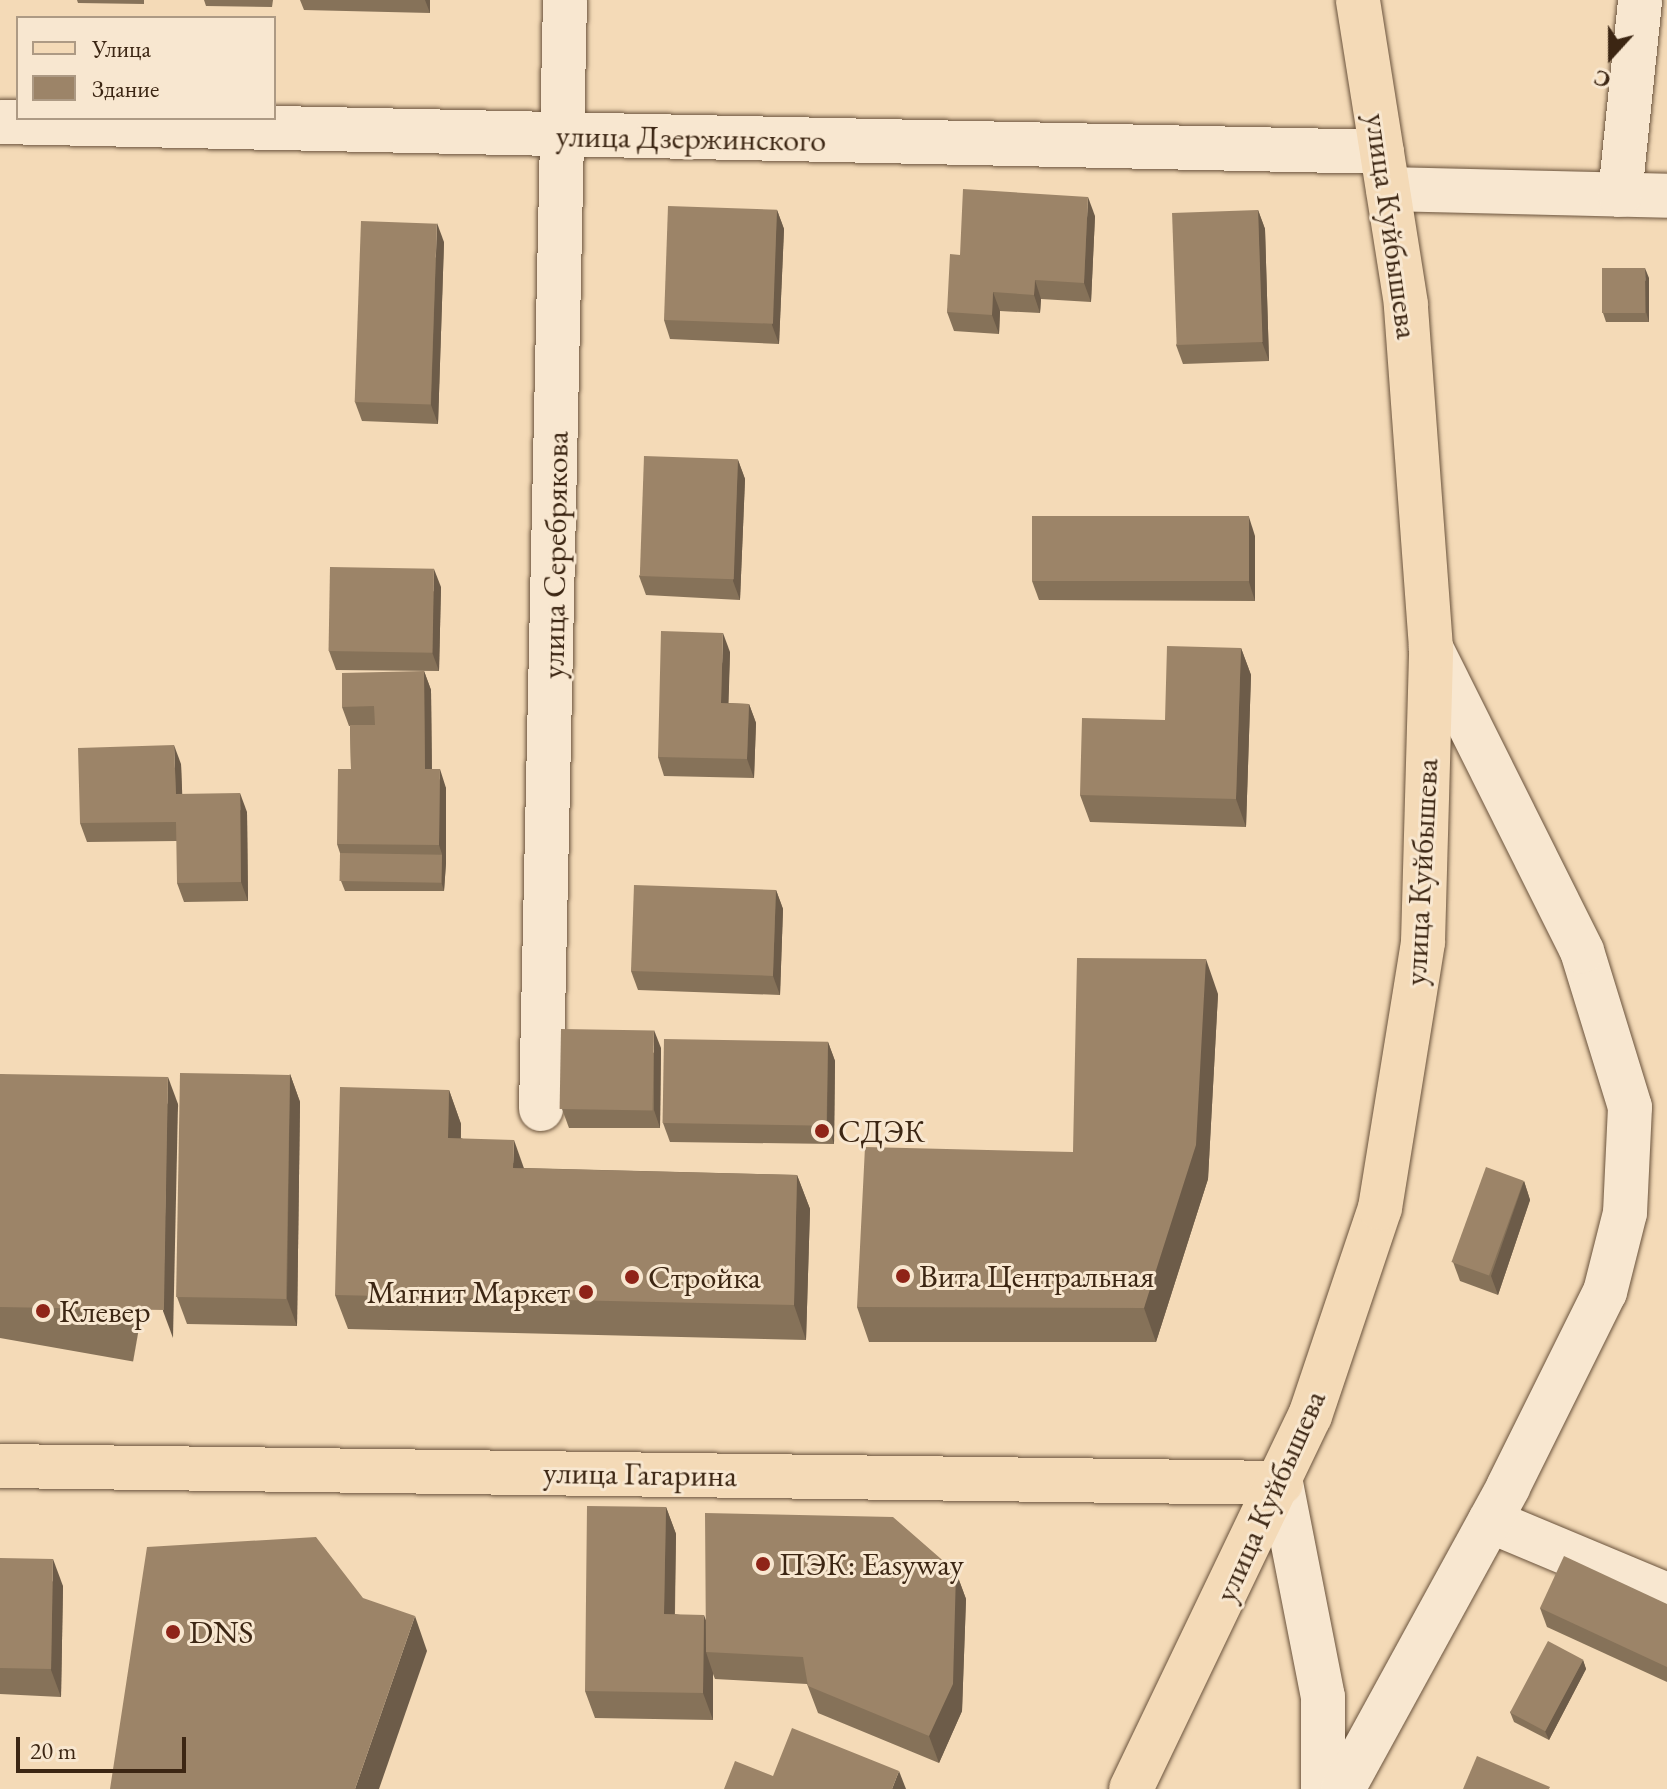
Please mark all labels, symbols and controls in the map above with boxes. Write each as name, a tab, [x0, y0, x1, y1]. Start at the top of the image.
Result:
legend	[16, 16, 276, 120]
north arrow	[1571, 16, 1651, 96]
text: Улица	[92, 33, 151, 64]
text: С	[1590, 63, 1615, 95]
text: Здание	[92, 73, 159, 104]
street label: улица Куйбышева	[1357, 111, 1427, 341]
street label: улица Дзержинского	[555, 116, 827, 160]
street label: улица Серебрякова	[534, 431, 576, 679]
street label: улица Куйбышева	[1396, 757, 1446, 987]
place label: СДЭК	[838, 1112, 925, 1150]
marker: СДЭК	[813, 1122, 831, 1140]
place label: Вита Центральная	[919, 1257, 1154, 1295]
place label: Стройка	[648, 1258, 761, 1296]
marker: Вита Центральная	[894, 1267, 912, 1285]
marker: Стройка	[623, 1268, 641, 1286]
place label: Магнит Маркет	[367, 1273, 570, 1311]
marker: Магнит Маркет	[577, 1283, 595, 1301]
place label: Клевер	[59, 1292, 151, 1330]
marker: Клевер	[34, 1302, 52, 1320]
street label: улица Куйбышева	[1206, 1384, 1334, 1608]
street label: улица Гагарина	[543, 1453, 737, 1495]
place label: ПЭК: Easyway	[779, 1545, 964, 1583]
marker: ПЭК: Easyway	[754, 1555, 772, 1573]
place label: DNS	[189, 1613, 253, 1651]
marker: DNS	[164, 1623, 182, 1641]
scale bar	[20, 1721, 190, 1771]
text: 20 m	[30, 1735, 77, 1766]

